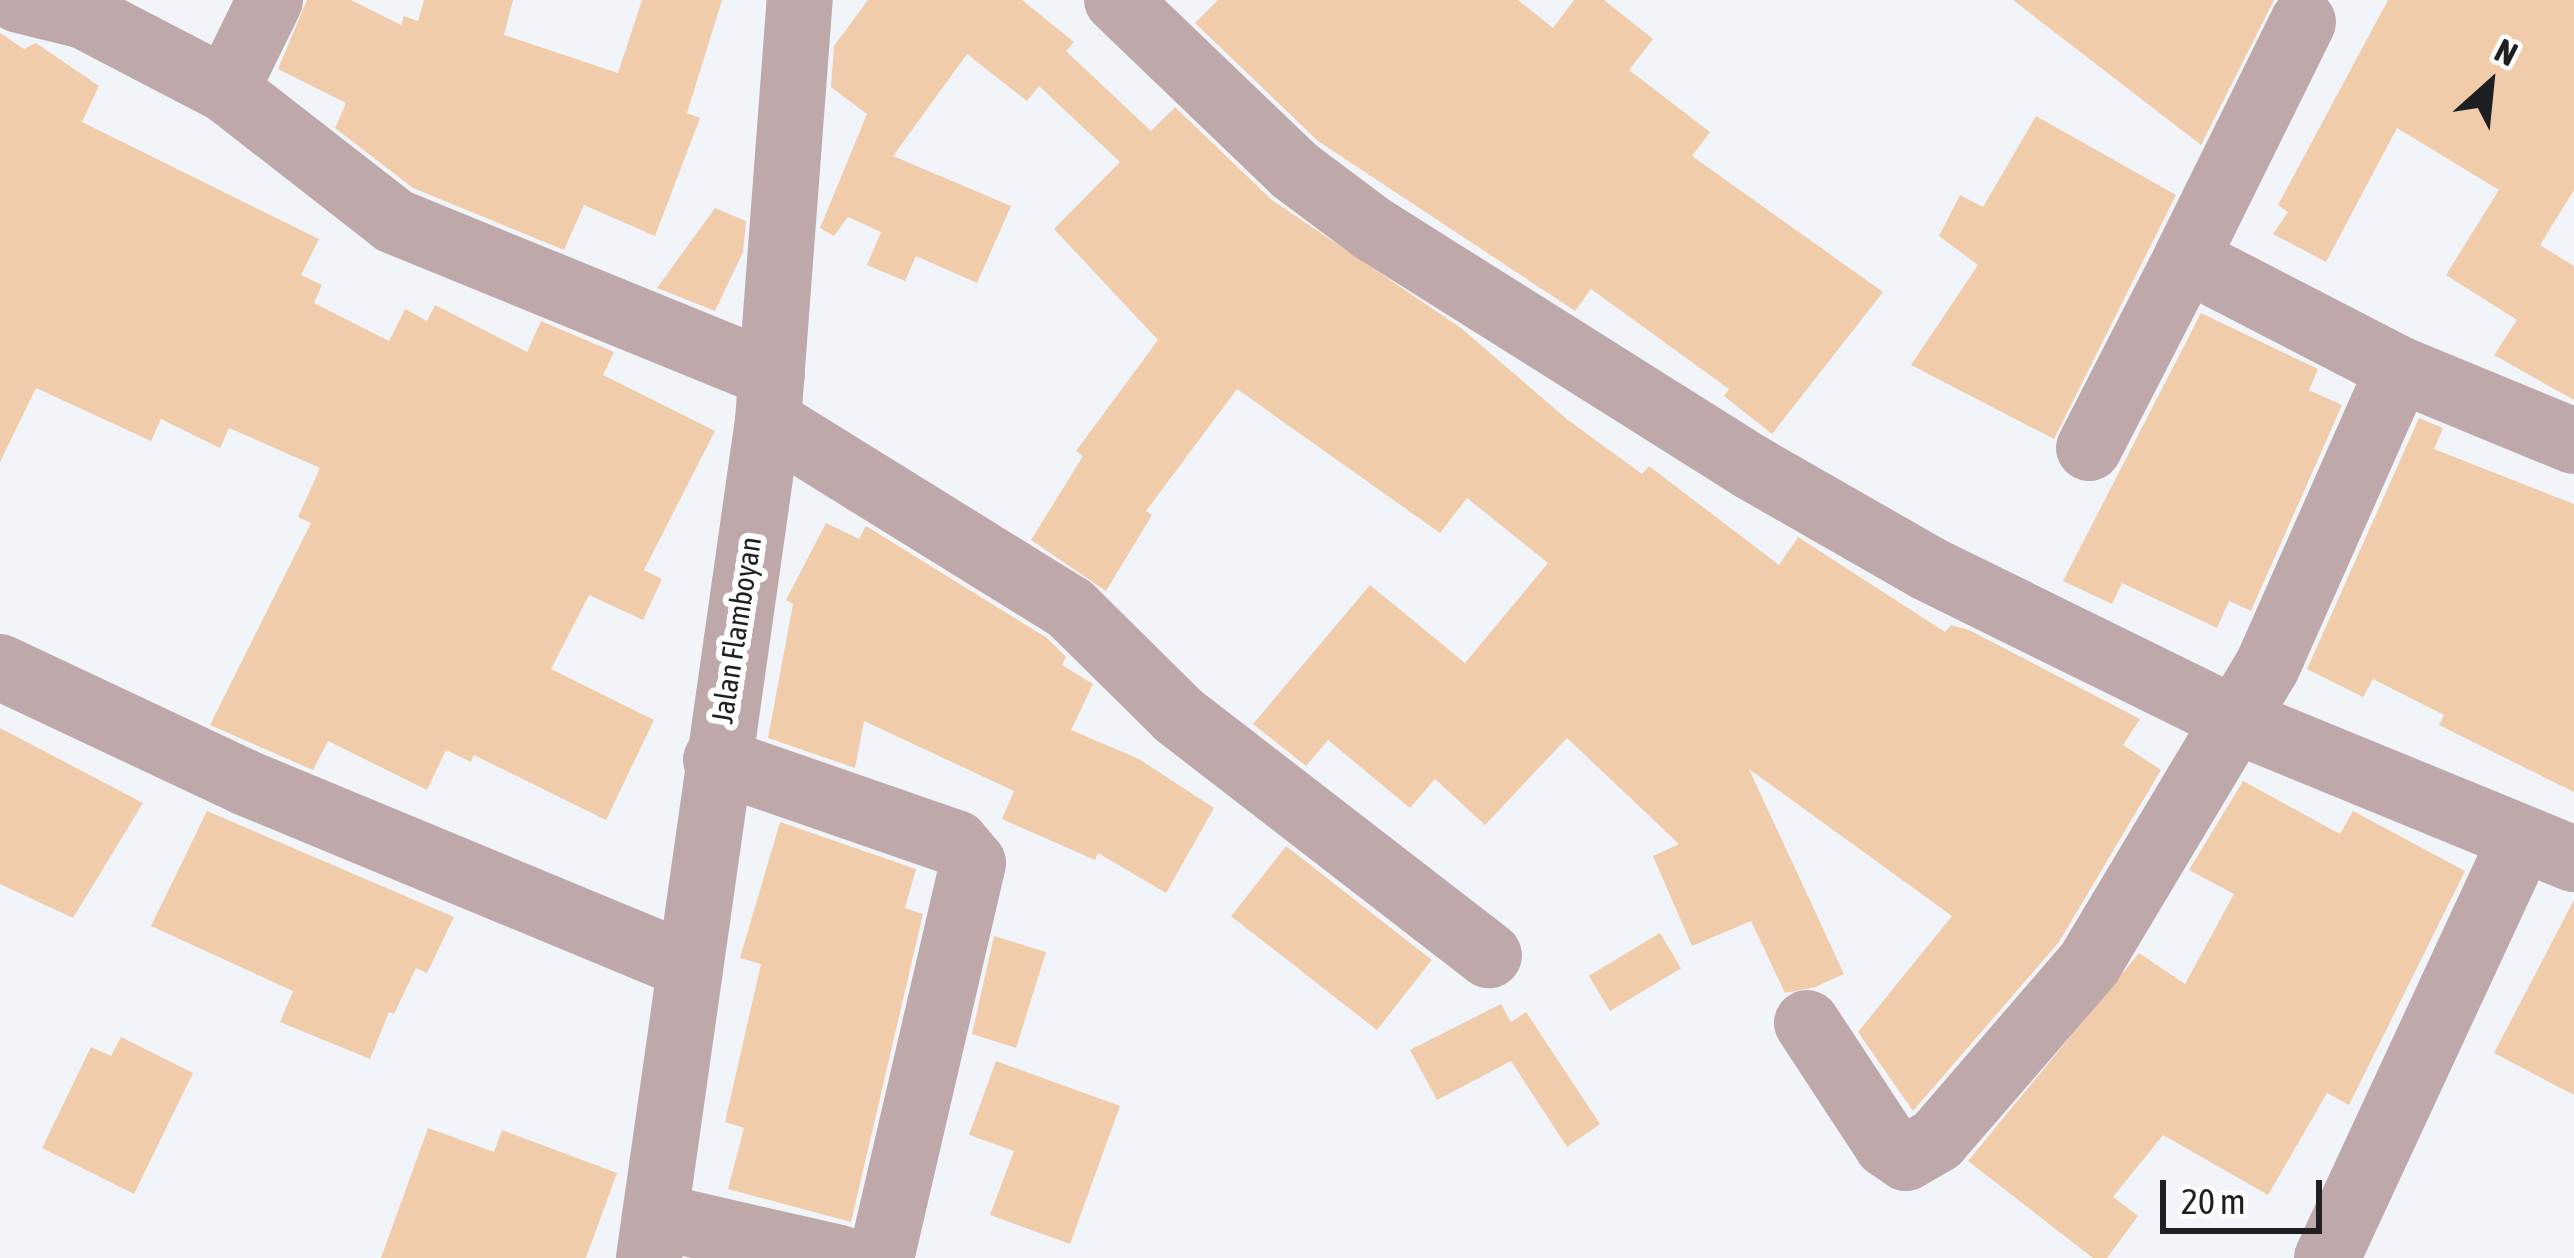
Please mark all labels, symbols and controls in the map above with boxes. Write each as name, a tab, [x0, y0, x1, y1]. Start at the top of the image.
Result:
north arrow	[2430, 24, 2550, 144]
text: N	[2489, 31, 2524, 73]
street label: Jalan Flamboyan	[703, 534, 769, 726]
scale bar	[2166, 1156, 2328, 1230]
text: 20 m	[2181, 1180, 2246, 1222]

